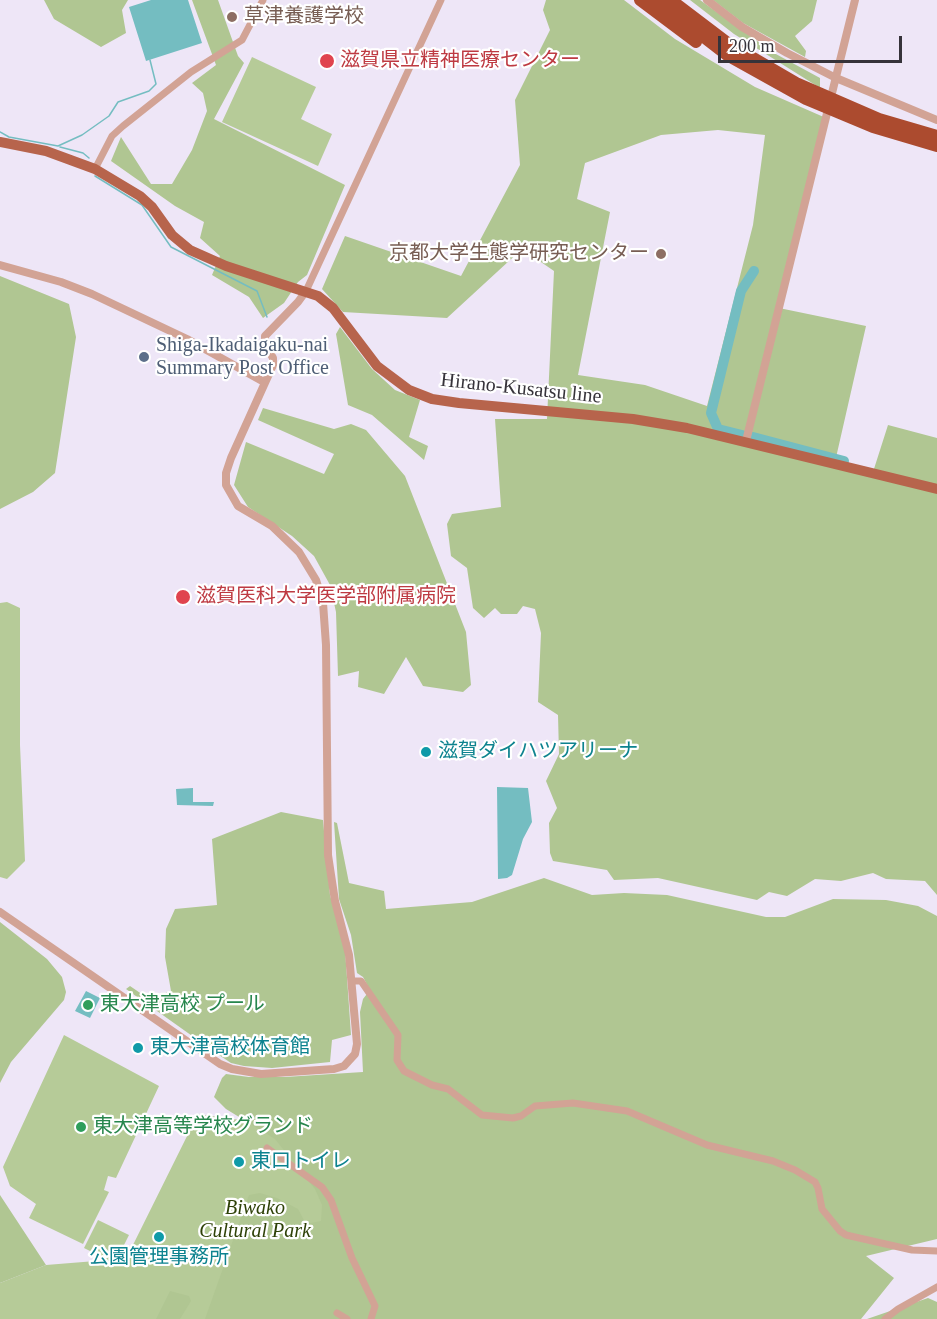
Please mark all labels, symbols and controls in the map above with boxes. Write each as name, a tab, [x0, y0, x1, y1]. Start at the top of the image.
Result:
place label: 草津養護学校	[244, 5, 364, 29]
marker: 草津養護学校	[225, 10, 239, 24]
scale bar	[721, 24, 906, 62]
text: 200 m	[729, 36, 775, 56]
place label: 滋賀県立精神医療センター	[340, 49, 580, 73]
marker: 滋賀県立精神医療センター	[318, 52, 336, 70]
place label: 京都大学生態学研究センター	[389, 242, 649, 266]
marker: 京都大学生態学研究センター	[654, 247, 668, 261]
place label: Shiga-Ikadaigaku-nai Summary Post Office	[156, 334, 329, 381]
marker: Shiga-Ikadaigaku-nai Summary Post Office	[137, 350, 151, 364]
street label: Hirano-Kusatsu line	[439, 369, 603, 409]
place label: 滋賀医科大学医学部附属病院	[196, 585, 456, 609]
marker: 滋賀医科大学医学部附属病院	[174, 588, 192, 606]
place label: 滋賀ダイハツアリーナ	[438, 740, 638, 764]
marker: 滋賀ダイハツアリーナ	[419, 745, 433, 759]
place label: 東大津高校 プール	[100, 993, 265, 1017]
marker: 東大津高校 プール	[81, 998, 95, 1012]
place label: 東大津高校体育館	[150, 1036, 310, 1060]
marker: 東大津高校体育館	[131, 1041, 145, 1055]
place label: 東大津高等学校グランド	[93, 1115, 313, 1139]
marker: 東大津高等学校グランド	[74, 1120, 88, 1134]
place label: 東口トイレ	[251, 1150, 351, 1174]
marker: 東口トイレ	[232, 1155, 246, 1169]
park label: Biwako Cultural Park	[199, 1197, 311, 1244]
marker: 公園管理事務所	[152, 1230, 166, 1244]
place label: 公園管理事務所	[89, 1246, 229, 1270]

